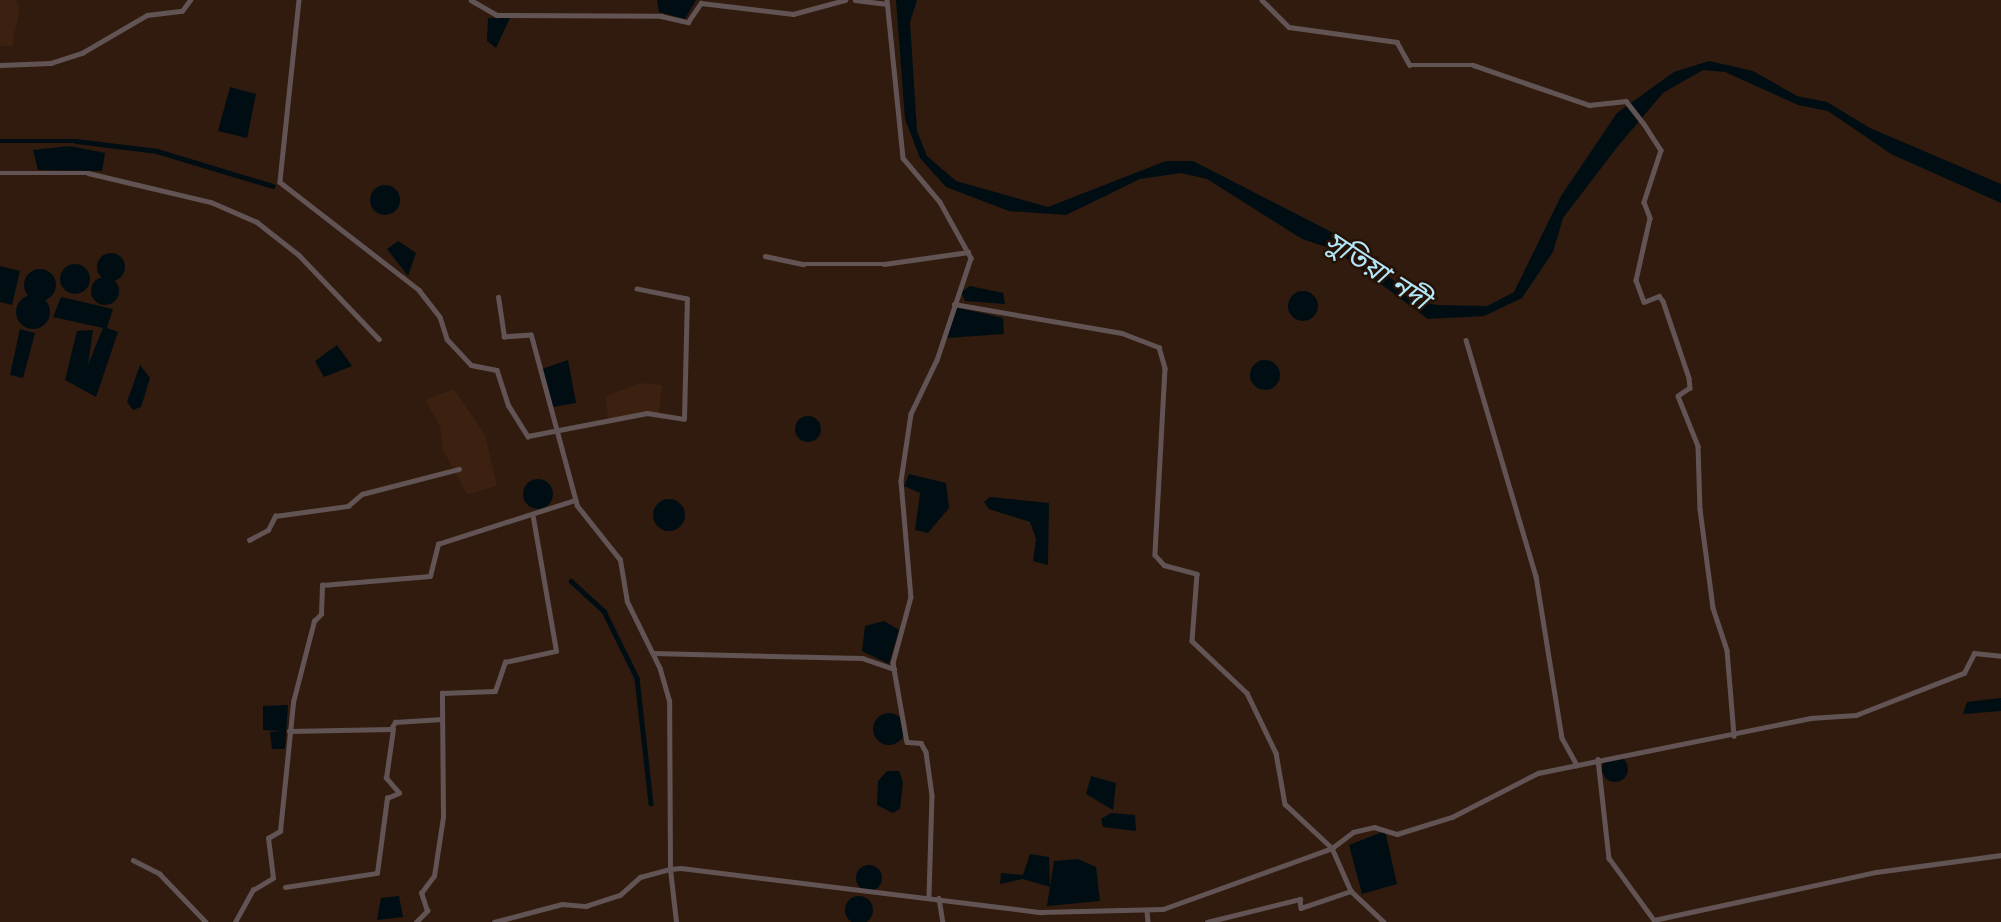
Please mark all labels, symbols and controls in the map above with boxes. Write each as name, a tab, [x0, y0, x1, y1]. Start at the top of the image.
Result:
water label: সুতিয়া নদী	[1318, 225, 1436, 317]

